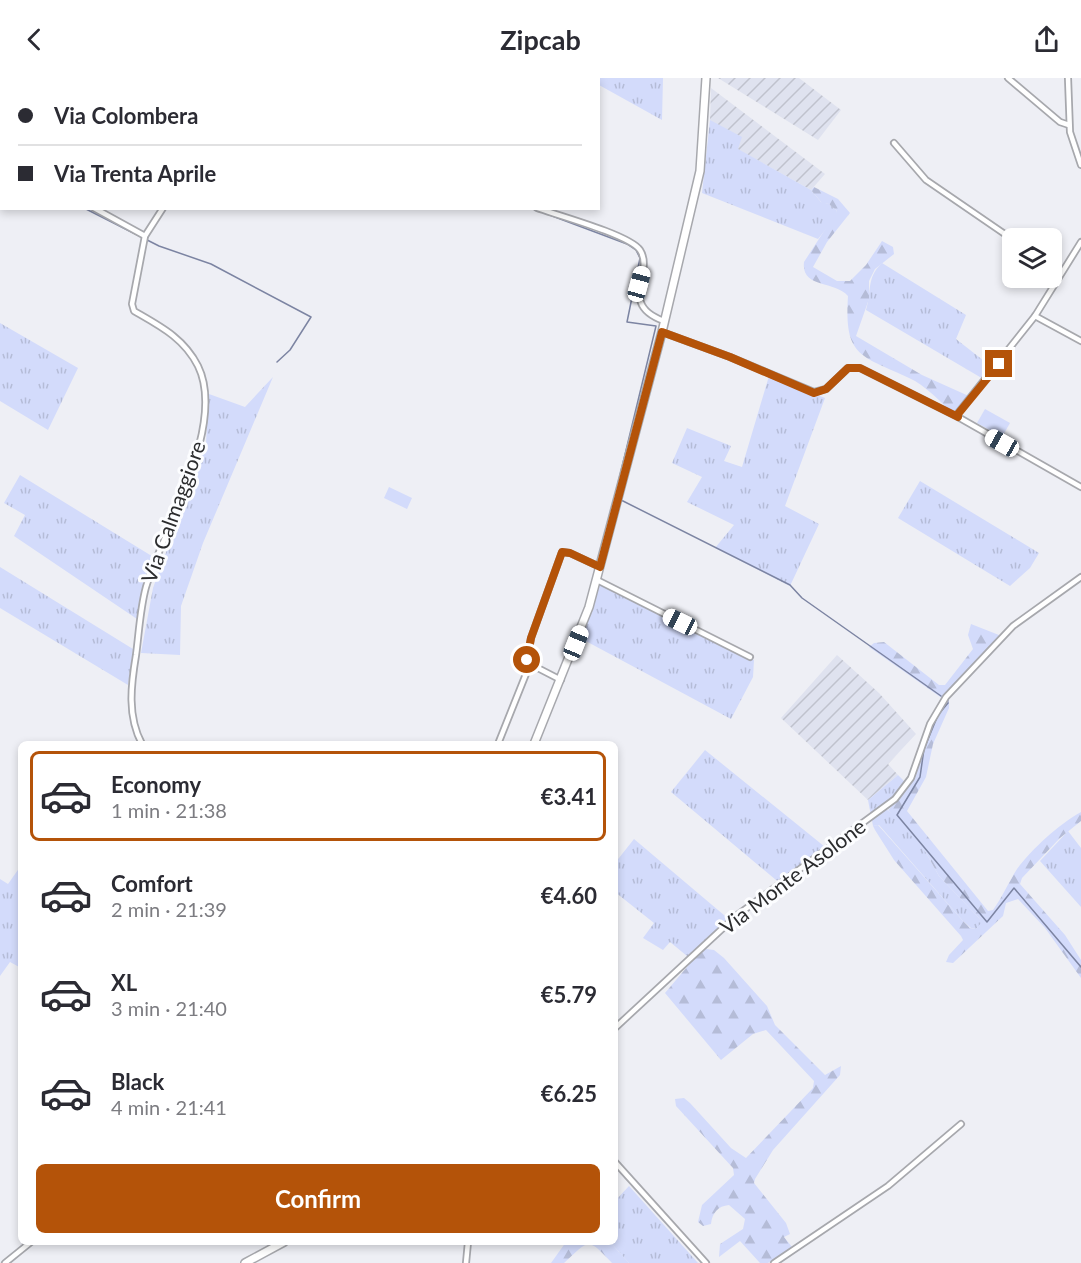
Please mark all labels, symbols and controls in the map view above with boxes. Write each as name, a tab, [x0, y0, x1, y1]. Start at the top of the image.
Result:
icon: back	[18, 23, 51, 56]
text: Zipcab	[500, 23, 581, 56]
icon: share	[1030, 23, 1063, 56]
text: Via Colombera	[54, 102, 198, 129]
text: Via Trenta Aprile	[54, 160, 216, 187]
map controls	[1002, 228, 1062, 288]
button: layers	[1002, 228, 1062, 288]
car	[626, 264, 652, 304]
route end	[985, 350, 1012, 377]
car	[982, 426, 1022, 460]
street label: Via Calmaggiore	[135, 437, 210, 586]
car	[660, 606, 700, 638]
car	[561, 623, 591, 663]
route start	[513, 646, 540, 673]
icon: car	[39, 769, 93, 823]
text: Economy	[111, 771, 201, 798]
text: €3.41	[541, 783, 597, 810]
text: 1 min · 21:38	[111, 798, 227, 822]
street label: Via Monte Asolone	[714, 813, 870, 939]
icon: car	[39, 868, 93, 922]
text: Comfort	[111, 870, 193, 897]
text: €4.60	[541, 882, 597, 909]
text: 2 min · 21:39	[111, 897, 227, 921]
icon: car	[39, 967, 93, 1021]
text: XL	[111, 969, 137, 996]
text: €5.79	[541, 981, 597, 1008]
text: 3 min · 21:40	[111, 996, 227, 1020]
icon: car	[39, 1066, 93, 1120]
text: Black	[111, 1068, 164, 1095]
text: €6.25	[541, 1080, 597, 1107]
text: 4 min · 21:41	[111, 1095, 227, 1119]
button: Confirm	[36, 1164, 600, 1233]

